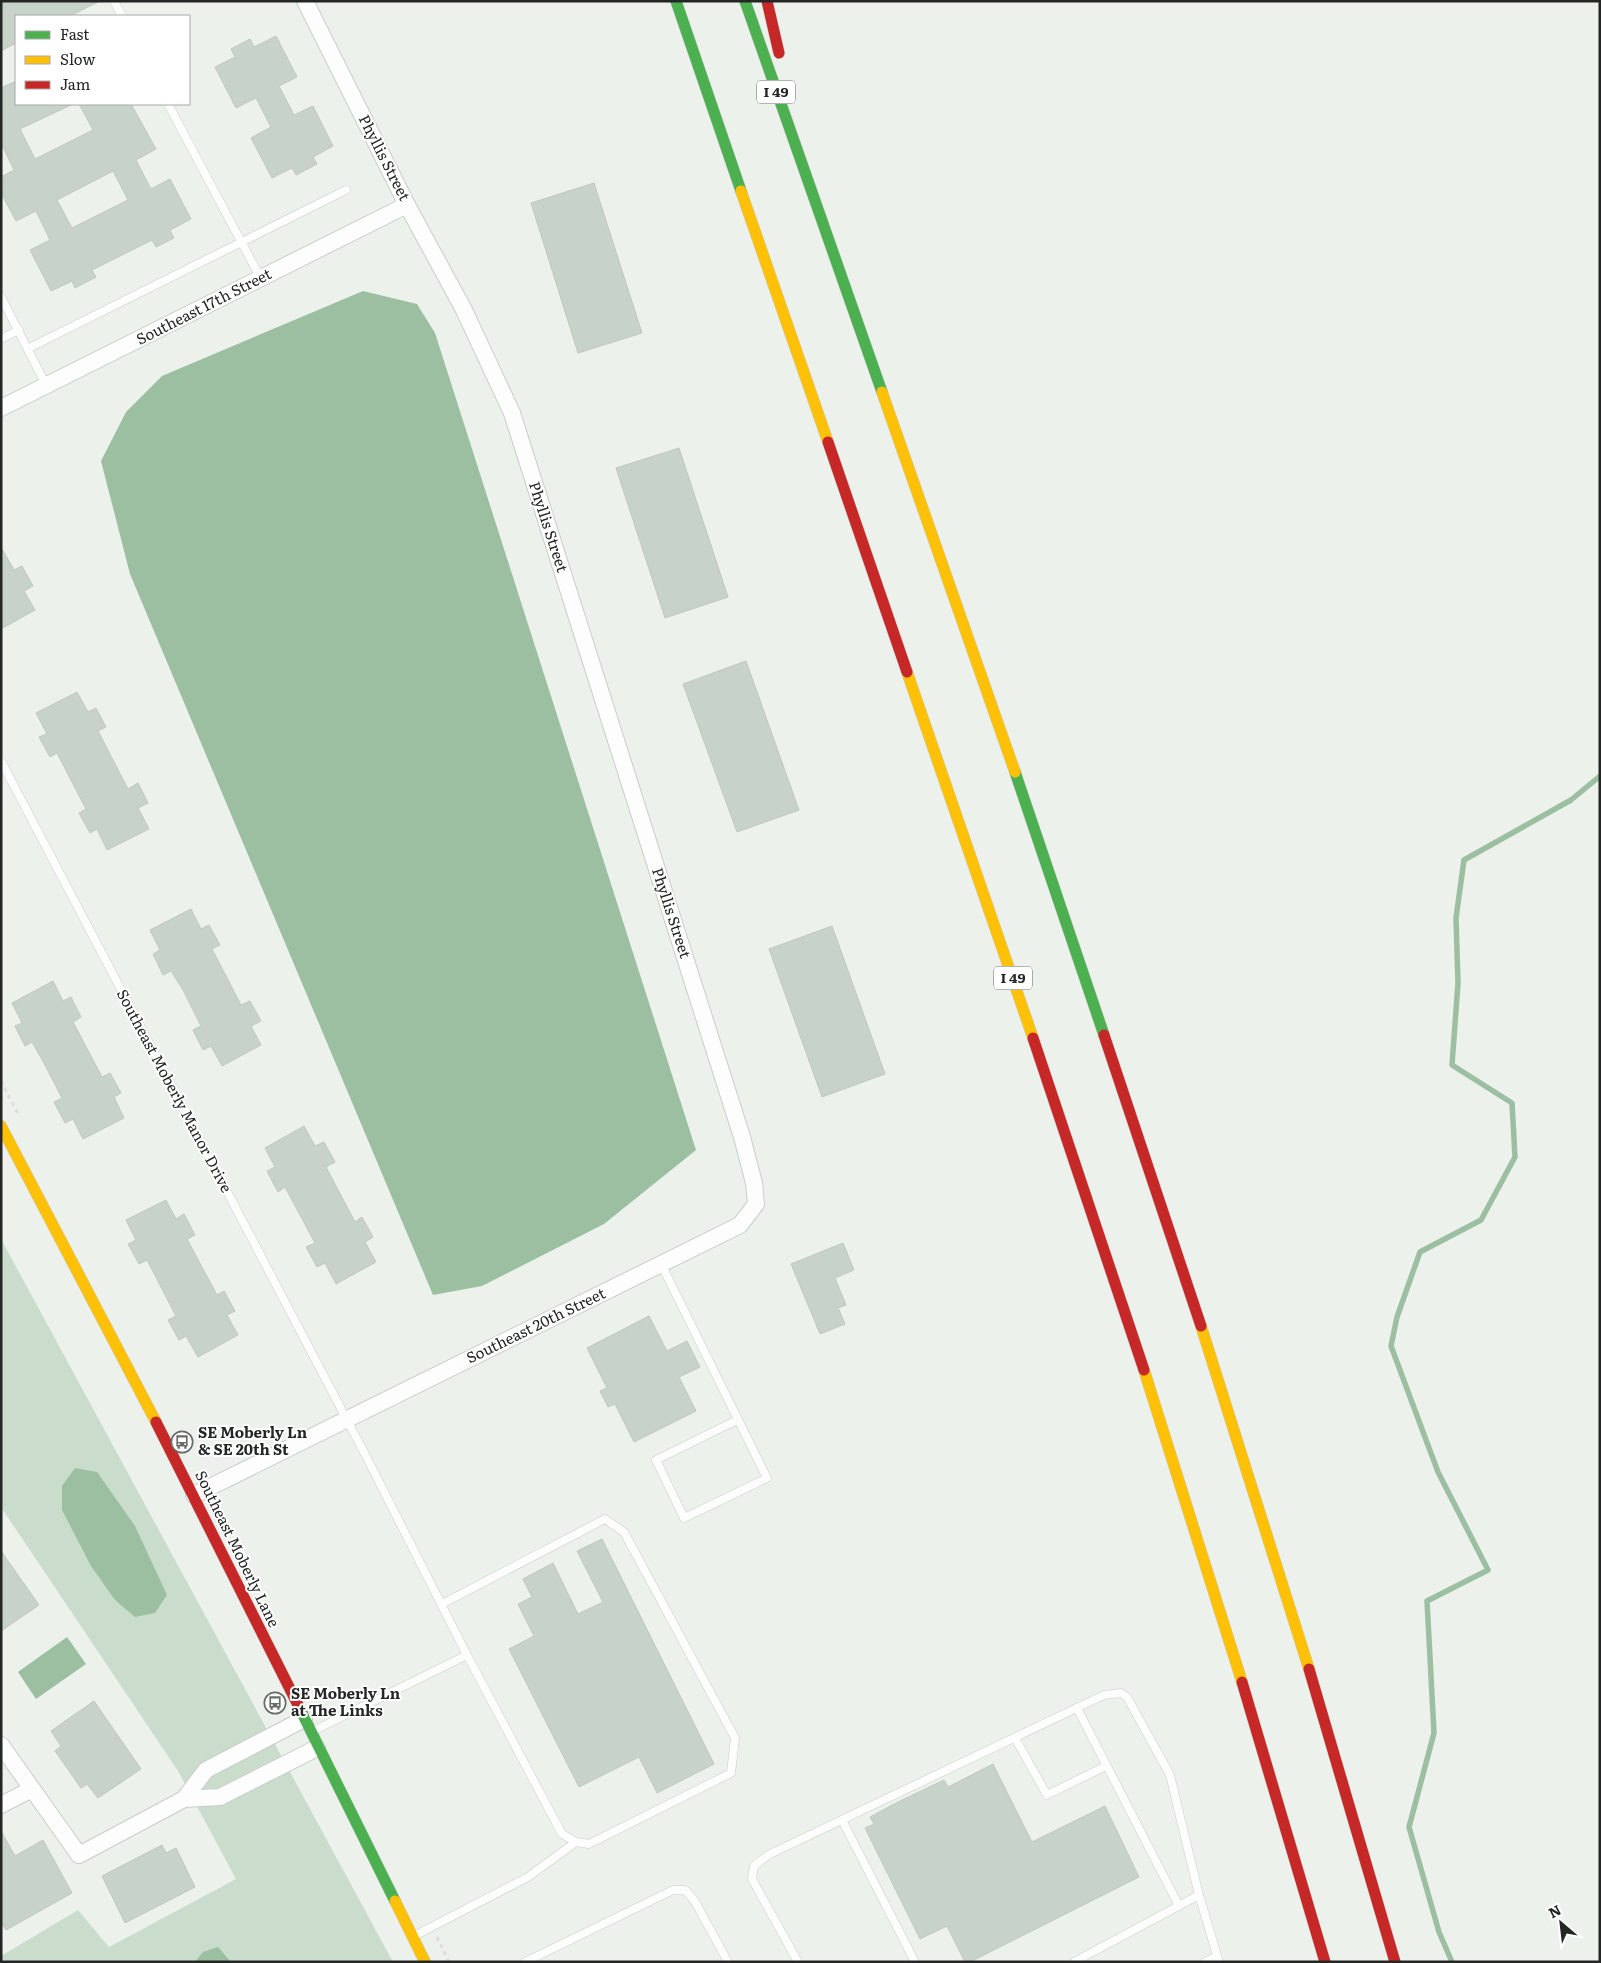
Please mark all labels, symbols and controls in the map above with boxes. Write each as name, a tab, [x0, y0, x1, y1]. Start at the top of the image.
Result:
legend	[15, 15, 190, 105]
text: Fast	[60, 22, 89, 45]
text: Slow	[60, 47, 95, 70]
text: Jam	[60, 72, 91, 95]
road number: I 49	[757, 80, 795, 104]
street label: Phyllis Street	[354, 110, 417, 204]
street label: Southeast 17th Street	[132, 262, 275, 350]
street label: Phyllis Street	[524, 478, 575, 575]
street label: Phyllis Street	[647, 864, 698, 961]
road number: I 49	[994, 966, 1032, 990]
street label: Southeast Moberly Manor Drive	[112, 984, 239, 1196]
street label: Southeast 20th Street	[462, 1281, 609, 1368]
place label: SE Moberly Ln & SE 20th St	[198, 1420, 308, 1460]
bus stop icon: SE Moberly Ln & SE 20th St	[170, 1430, 194, 1454]
street label: Southeast Moberly Lane	[190, 1466, 286, 1631]
place label: SE Moberly Ln at The Links	[291, 1681, 401, 1721]
bus stop icon: SE Moberly Ln at The Links	[263, 1691, 287, 1715]
north arrow	[1536, 1898, 1586, 1948]
text: N	[1545, 1899, 1565, 1922]

